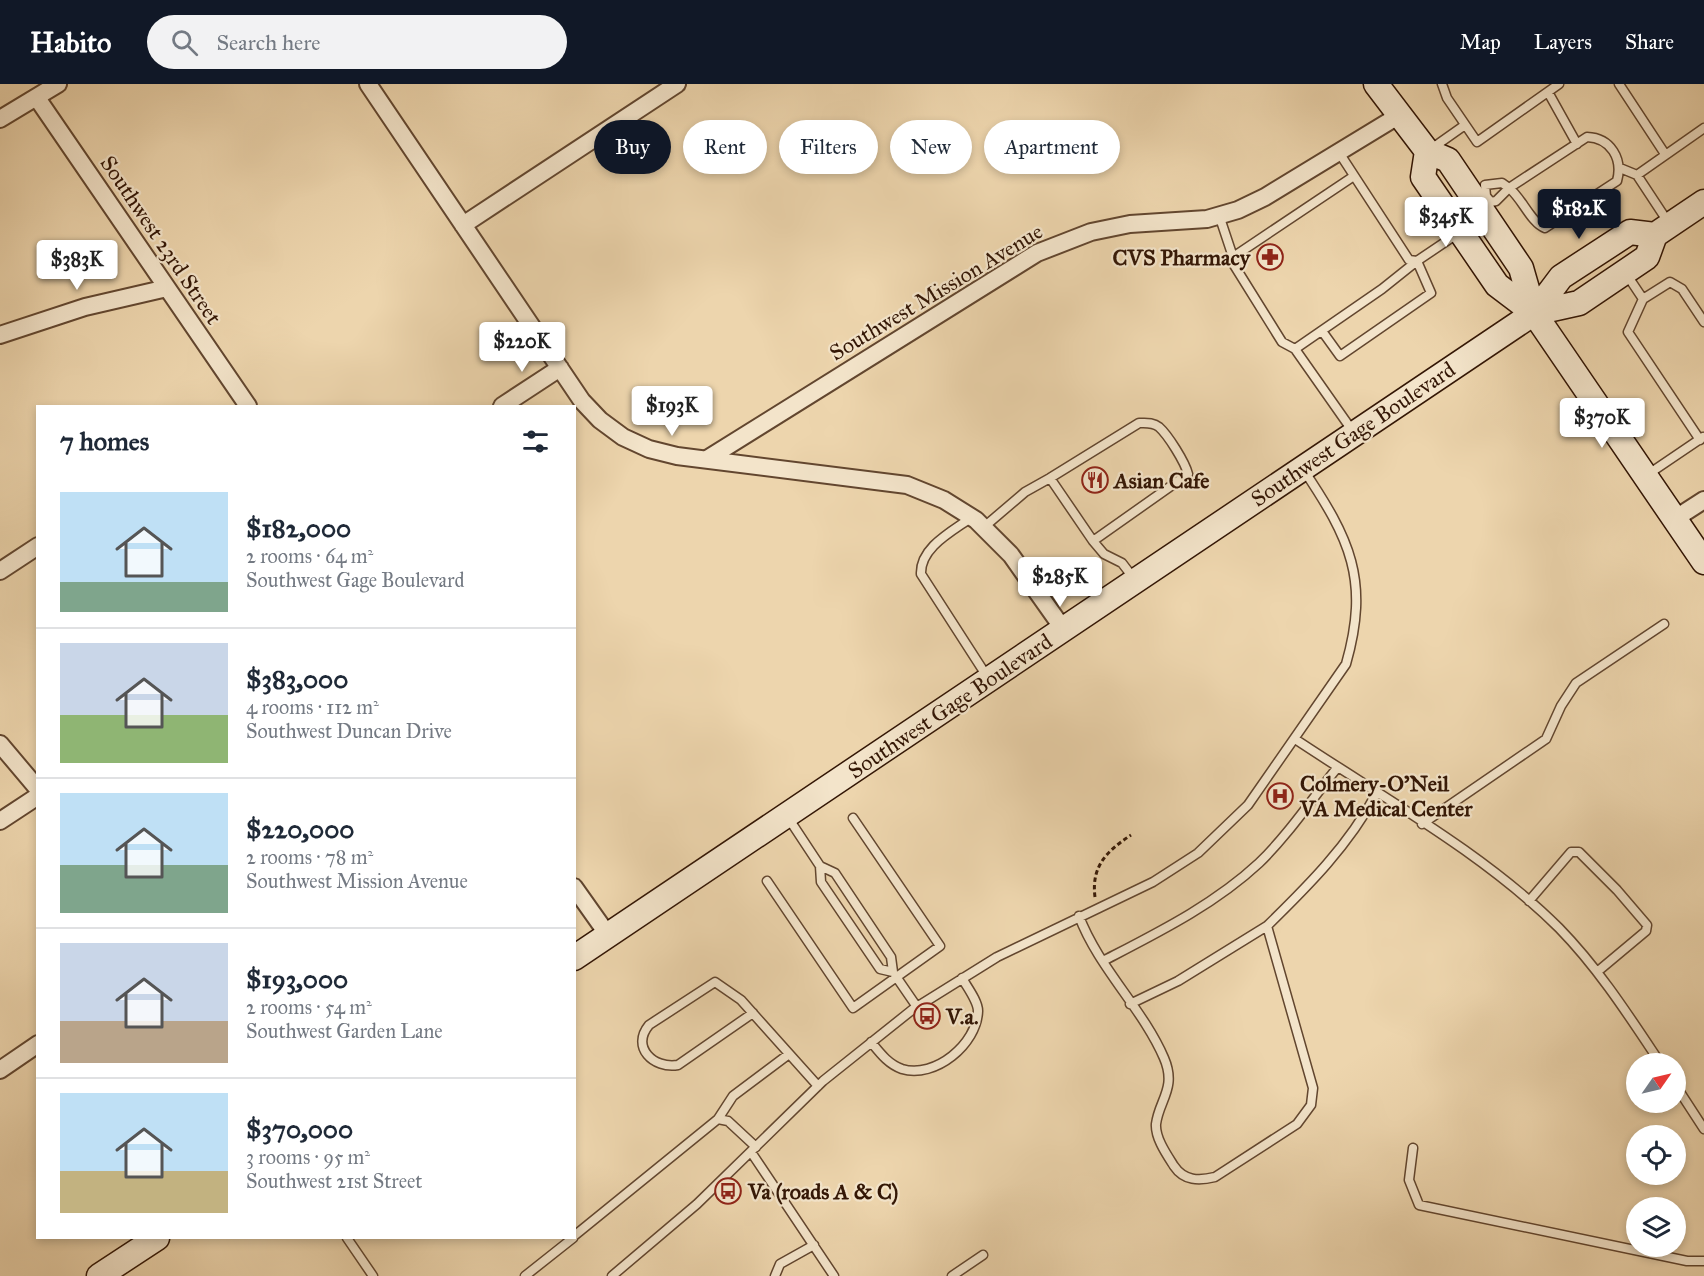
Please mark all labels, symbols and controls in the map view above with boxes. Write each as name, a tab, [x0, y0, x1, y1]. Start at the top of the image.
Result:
search box	[147, 15, 567, 69]
text: Habito	[30, 25, 111, 60]
icon: search	[168, 26, 201, 59]
text: Search here	[216, 29, 320, 56]
text: Map	[1460, 29, 1501, 55]
text: Layers	[1534, 29, 1592, 55]
text: Share	[1625, 29, 1674, 55]
chip: Buy	[594, 120, 671, 174]
chip: Rent	[683, 120, 767, 174]
chip: Filters	[779, 120, 878, 174]
chip: New	[890, 120, 972, 174]
chip: Apartment	[984, 120, 1120, 174]
street label: Southwest 23rd Street	[95, 151, 228, 330]
pin: $182K	[1537, 189, 1621, 240]
text: $182K	[1552, 196, 1606, 220]
pin: $345K	[1404, 197, 1488, 248]
text: $345K	[1419, 204, 1473, 228]
street label: Southwest Mission Avenue	[824, 218, 1048, 366]
pin: $383K	[35, 240, 119, 291]
pharmacy icon: CVS Pharmacy	[1255, 242, 1285, 272]
place label: CVS Pharmacy	[1113, 244, 1252, 271]
text: $383K	[51, 247, 103, 271]
pin: $220K	[480, 322, 564, 373]
text: $220K	[493, 329, 551, 353]
street label: Southwest Gage Boulevard	[1246, 356, 1460, 512]
pin: $193K	[630, 386, 714, 437]
text: $193K	[646, 393, 698, 417]
pin: $370K	[1560, 398, 1644, 449]
text: $370K	[1574, 405, 1630, 429]
text: 7 homes	[60, 425, 149, 457]
icon: filters	[519, 425, 552, 458]
restaurant icon: Asian Cafe	[1080, 465, 1110, 495]
place label: Asian Cafe	[1112, 467, 1210, 494]
text: $182,000	[246, 512, 351, 544]
icon: home	[108, 516, 180, 588]
text: 2 rooms · 64 m²	[246, 544, 373, 568]
pin: $285K	[1018, 557, 1102, 608]
text: $285K	[1032, 564, 1088, 588]
text: Southwest Gage Boulevard	[246, 568, 465, 592]
street label: Southwest Gage Boulevard	[843, 628, 1057, 784]
text: $383,000	[246, 663, 348, 695]
icon: home	[108, 667, 180, 739]
text: 4 rooms · 112 m²	[246, 695, 379, 719]
text: Southwest Duncan Drive	[246, 719, 452, 743]
place label: Colmery-O'Neil VA Medical Center	[1299, 770, 1473, 822]
hospital icon: Colmery-O'Neil VA Medical Center	[1265, 781, 1295, 811]
text: $220,000	[246, 813, 354, 845]
icon: home	[108, 817, 180, 889]
text: 2 rooms · 78 m²	[246, 845, 373, 869]
text: Southwest Mission Avenue	[246, 869, 468, 893]
text: $193,000	[246, 963, 348, 995]
icon: home	[108, 967, 180, 1039]
text: 2 rooms · 54 m²	[246, 995, 372, 1019]
bus stop icon: V.a.	[912, 1001, 942, 1031]
place label: V.a.	[945, 1003, 979, 1030]
text: Southwest Garden Lane	[246, 1019, 443, 1043]
north arrow	[1626, 1053, 1686, 1113]
map controls	[1626, 1053, 1686, 1257]
text: $370,000	[246, 1113, 353, 1145]
icon: home	[108, 1117, 180, 1189]
button: locate	[1626, 1125, 1686, 1185]
text: 3 rooms · 95 m²	[246, 1145, 370, 1169]
text: Southwest 21st Street	[246, 1169, 422, 1193]
bus stop icon: Va (roads A & C)	[713, 1176, 743, 1206]
place label: Va (roads A & C)	[747, 1178, 898, 1205]
button: layers	[1626, 1197, 1686, 1257]

